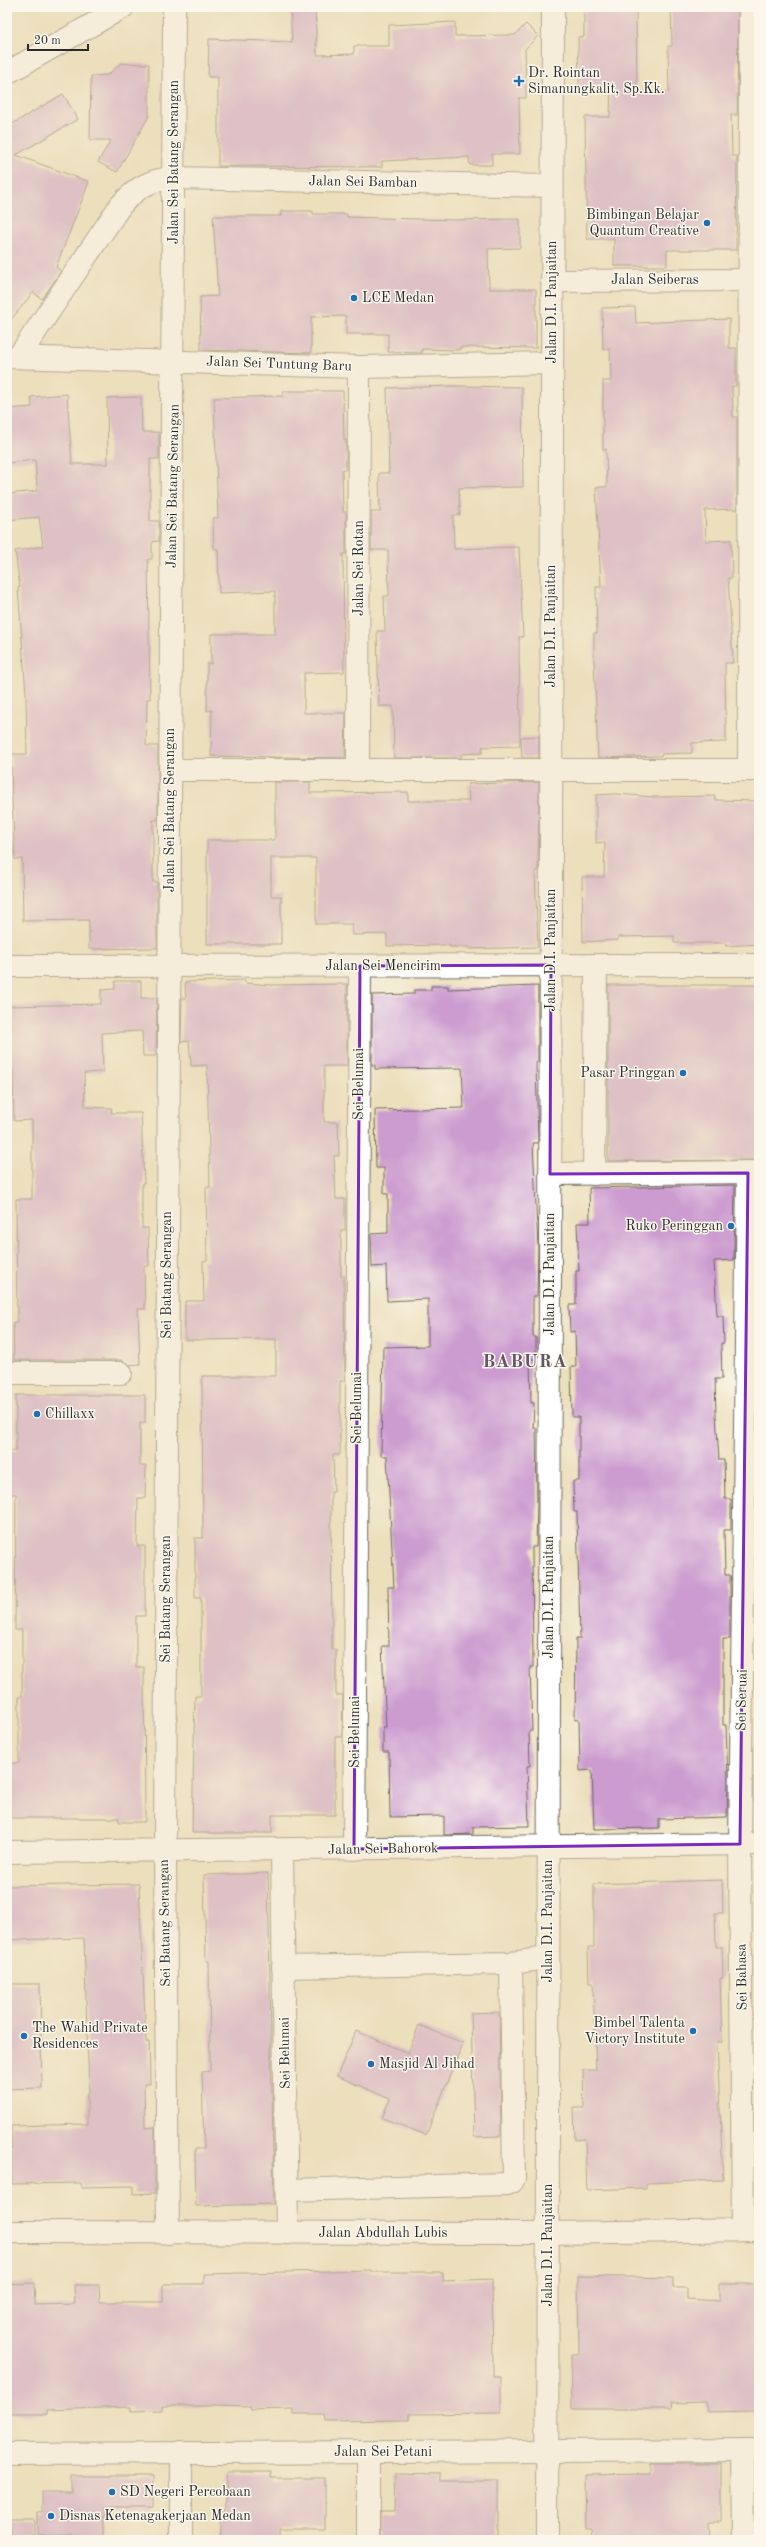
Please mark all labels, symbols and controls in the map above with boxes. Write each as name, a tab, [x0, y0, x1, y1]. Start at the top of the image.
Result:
scale bar	[28, 26, 88, 52]
text: 20 m	[34, 35, 61, 47]
place label: Dr. Rointan Simanungkalit, Sp.Kk.	[528, 66, 665, 96]
marker: Dr. Rointan Simanungkalit, Sp.Kk.	[513, 75, 525, 87]
street label: Jalan Sei Batang Serangan	[167, 79, 181, 244]
street label: Jalan Sei Bamban	[308, 174, 418, 190]
place label: Bimbingan Belajar Quantum Creative	[586, 208, 699, 238]
marker: Bimbingan Belajar Quantum Creative	[702, 218, 712, 228]
street label: Jalan D.I. Panjaitan	[545, 240, 559, 363]
street label: Jalan Seiberas	[611, 273, 699, 287]
place label: LCE Medan	[362, 291, 435, 305]
marker: LCE Medan	[349, 293, 359, 303]
street label: Jalan Sei Tuntung Baru	[206, 354, 353, 374]
street label: Jalan Sei Batang Serangan	[165, 403, 181, 568]
street label: Jalan Sei Rotan	[352, 520, 366, 616]
street label: Jalan D.I. Panjaitan	[544, 564, 558, 687]
street label: Jalan Sei Batang Serangan	[163, 727, 177, 892]
street label: Jalan D.I. Panjaitan	[544, 888, 558, 1011]
street label: Jalan Sei Mencirim	[325, 959, 441, 973]
street label: Sei Belumai	[352, 1048, 366, 1120]
place label: Pasar Pringgan	[580, 1066, 675, 1080]
marker: Pasar Pringgan	[678, 1068, 688, 1078]
street label: Sei Batang Serangan	[160, 1211, 174, 1339]
street label: Jalan D.I. Panjaitan	[543, 1212, 557, 1335]
place label: Ruko Peringgan	[625, 1219, 723, 1233]
marker: Ruko Peringgan	[726, 1221, 736, 1231]
district label: BABURA	[482, 1353, 568, 1371]
street label: Sei Belumai	[350, 1372, 364, 1444]
place label: Chillaxx	[45, 1407, 95, 1421]
marker: Chillaxx	[32, 1409, 42, 1419]
street label: Sei Batang Serangan	[159, 1535, 173, 1663]
street label: Jalan D.I. Panjaitan	[542, 1535, 556, 1658]
street label: Sei Seruai	[734, 1669, 750, 1731]
street label: Sei Belumai	[348, 1696, 362, 1768]
street label: Jalan Sei Bahorok	[328, 1841, 438, 1857]
street label: Sei Batang Serangan	[157, 1859, 173, 1987]
street label: Jalan D.I. Panjaitan	[541, 1859, 555, 1982]
street label: Sei Bahasa	[734, 1943, 750, 2011]
place label: Bimbel Talenta Victory Institute	[584, 2016, 685, 2046]
street label: Sei Belumai	[277, 2017, 293, 2089]
place label: The Wahid Private Residences	[32, 2021, 148, 2051]
marker: Bimbel Talenta Victory Institute	[688, 2026, 698, 2036]
marker: The Wahid Private Residences	[19, 2031, 29, 2041]
place label: Masjid Al Jihad	[379, 2057, 475, 2071]
marker: Masjid Al Jihad	[366, 2059, 376, 2069]
street label: Jalan D.I. Panjaitan	[541, 2183, 555, 2306]
street label: Jalan Abdullah Lubis	[318, 2226, 448, 2240]
street label: Jalan Sei Petani	[334, 2445, 432, 2459]
place label: SD Negeri Percobaan	[120, 2485, 251, 2499]
marker: SD Negeri Percobaan	[107, 2487, 117, 2497]
place label: Disnas Ketenagakerjaan Medan	[59, 2509, 251, 2523]
marker: Disnas Ketenagakerjaan Medan	[46, 2511, 56, 2521]

